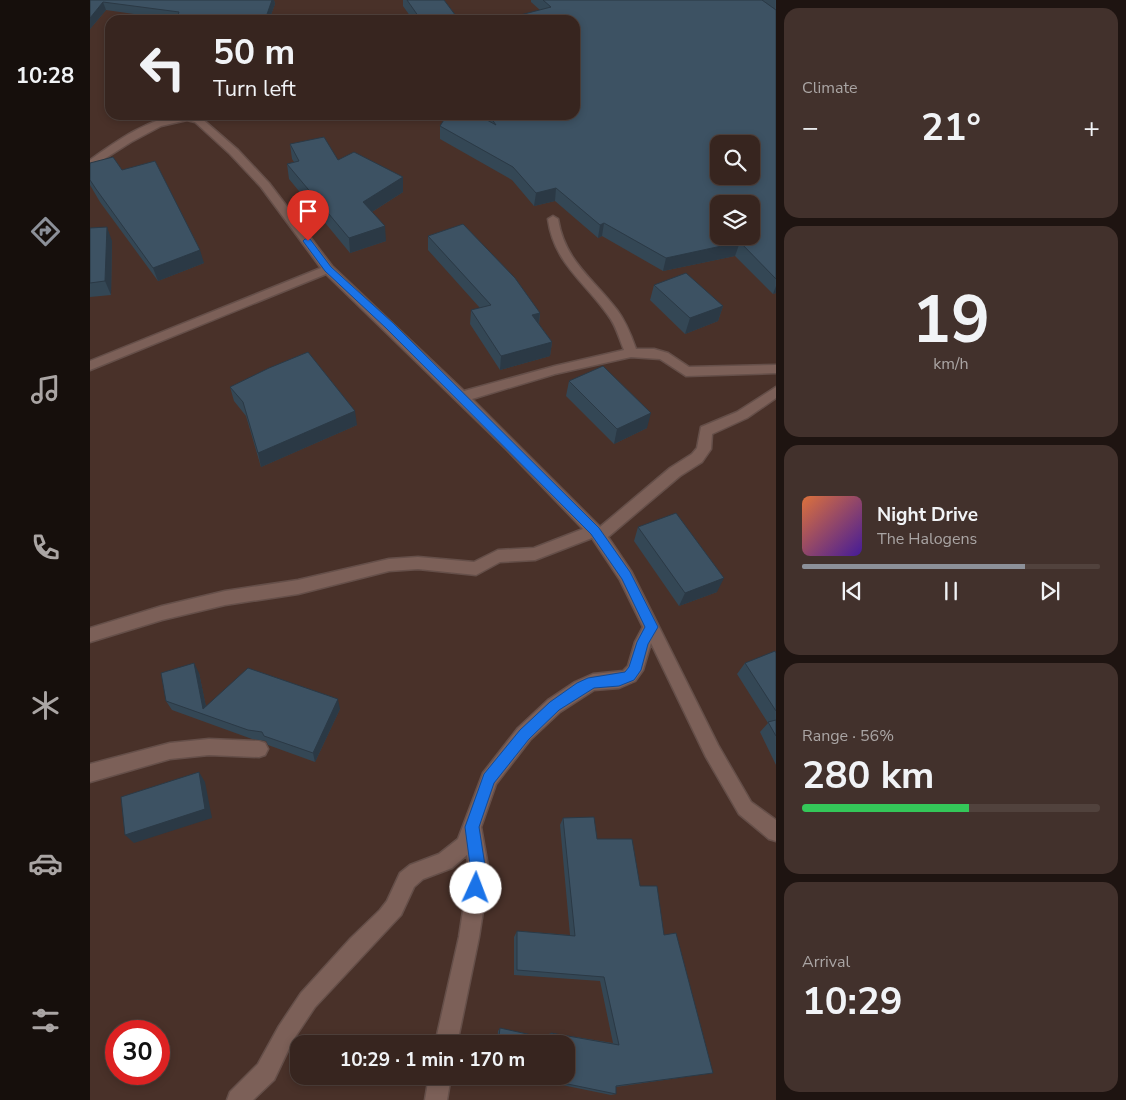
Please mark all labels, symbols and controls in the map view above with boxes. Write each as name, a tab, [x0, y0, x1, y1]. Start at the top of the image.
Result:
text: 50 m	[213, 29, 295, 76]
icon: left	[130, 35, 195, 100]
text: 10:28	[16, 61, 74, 91]
text: Turn left	[213, 74, 296, 104]
text: Climate	[802, 77, 857, 99]
text: 21°	[921, 102, 981, 153]
text: −	[802, 109, 819, 147]
text: +	[1083, 109, 1100, 147]
map controls	[710, 135, 760, 245]
button: search	[710, 135, 760, 185]
pin	[287, 190, 329, 241]
button: layers	[710, 195, 760, 245]
icon: arrive	[294, 197, 322, 225]
icon: directions	[28, 214, 63, 249]
text: 19	[912, 276, 990, 365]
text: km/h	[933, 353, 969, 375]
icon: music	[28, 372, 63, 407]
text: Night Drive	[877, 502, 978, 528]
text: The Halogens	[877, 528, 977, 550]
icon: phone	[28, 530, 63, 565]
icon: previous	[838, 577, 866, 605]
icon: pause	[937, 577, 965, 605]
icon: next	[1036, 577, 1064, 605]
icon: climate	[28, 688, 63, 723]
text: Range · 56%	[802, 725, 894, 747]
text: 280 km	[802, 750, 934, 801]
icon: car	[28, 846, 63, 881]
position arrow	[449, 861, 501, 913]
text: Arrival	[802, 951, 850, 973]
text: 10:29	[802, 976, 903, 1027]
icon: filters	[28, 1003, 63, 1038]
speed limit sign: 30	[105, 1020, 170, 1085]
text: 10:29 · 1 min · 170 m	[340, 1047, 525, 1073]

